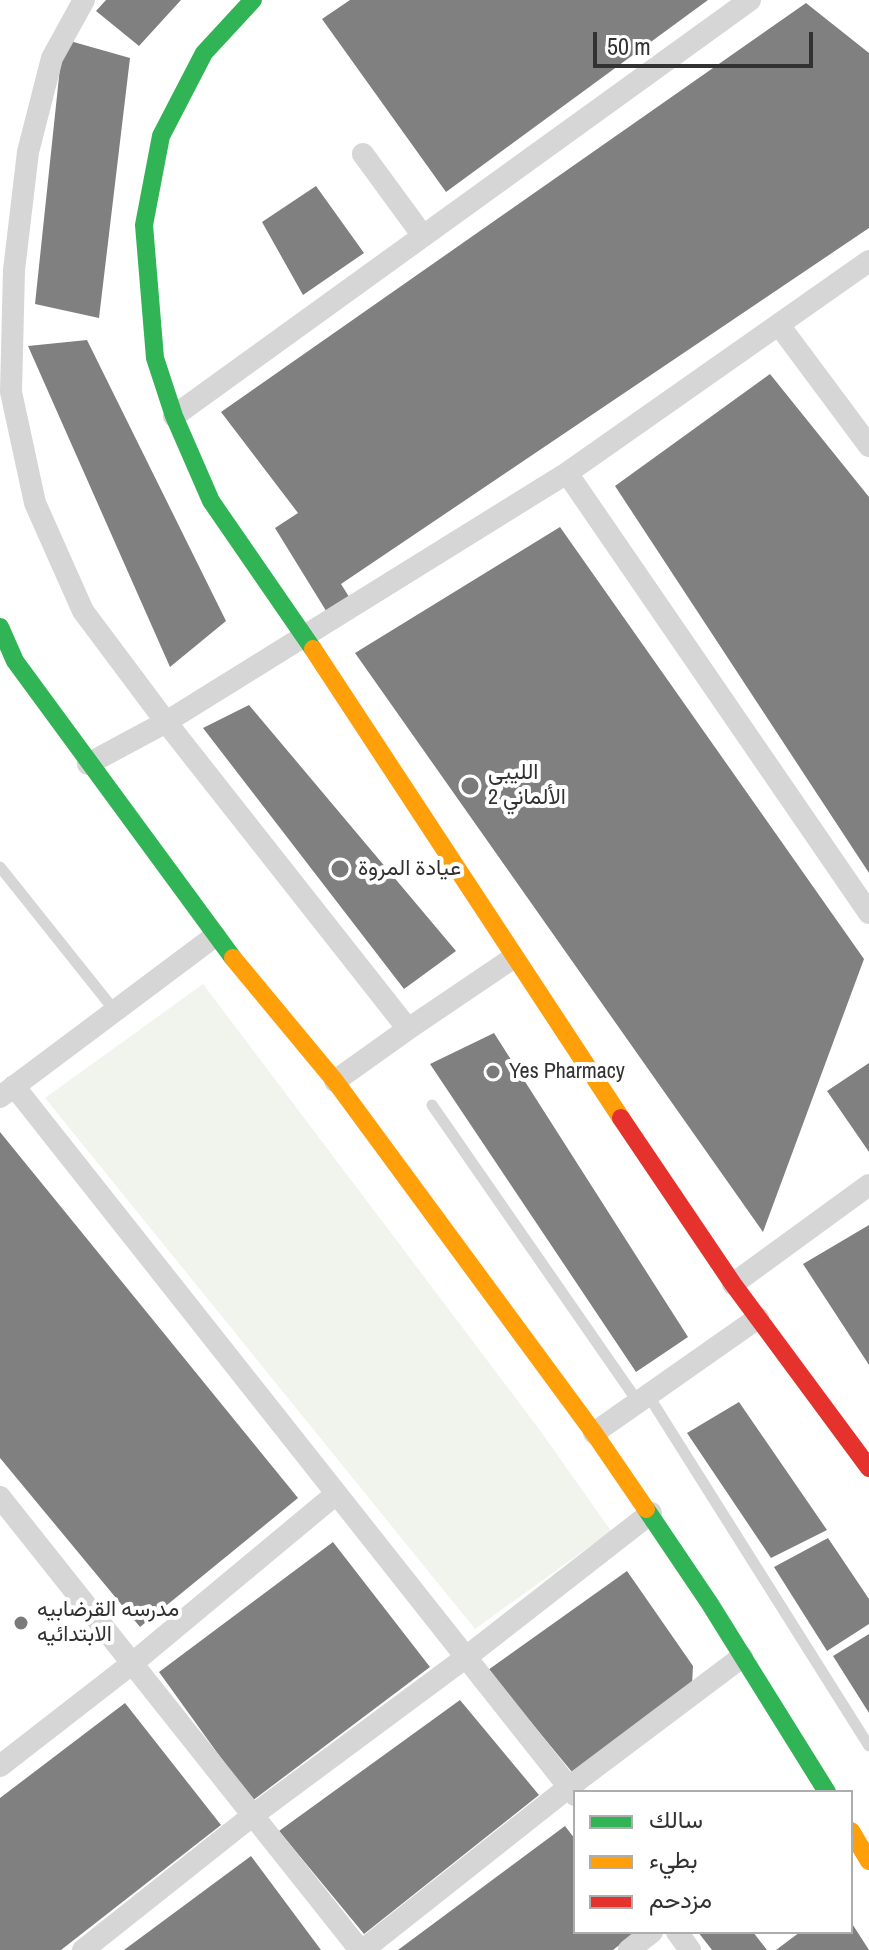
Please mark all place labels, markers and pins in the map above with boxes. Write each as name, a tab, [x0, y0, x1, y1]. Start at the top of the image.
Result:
place label: الليبي الألماني 2	[488, 760, 566, 812]
marker: الليبي الألماني 2	[459, 775, 481, 797]
place label: عيادة المروة	[358, 856, 461, 882]
marker: عيادة المروة	[329, 858, 351, 880]
place label: Yes Pharmacy	[509, 1059, 625, 1085]
marker: Yes Pharmacy	[484, 1063, 502, 1081]
place label: مدرسه القرضابيه الابتدائيه	[37, 1597, 179, 1648]
marker: مدرسه القرضابيه الابتدائيه	[12, 1614, 30, 1632]

